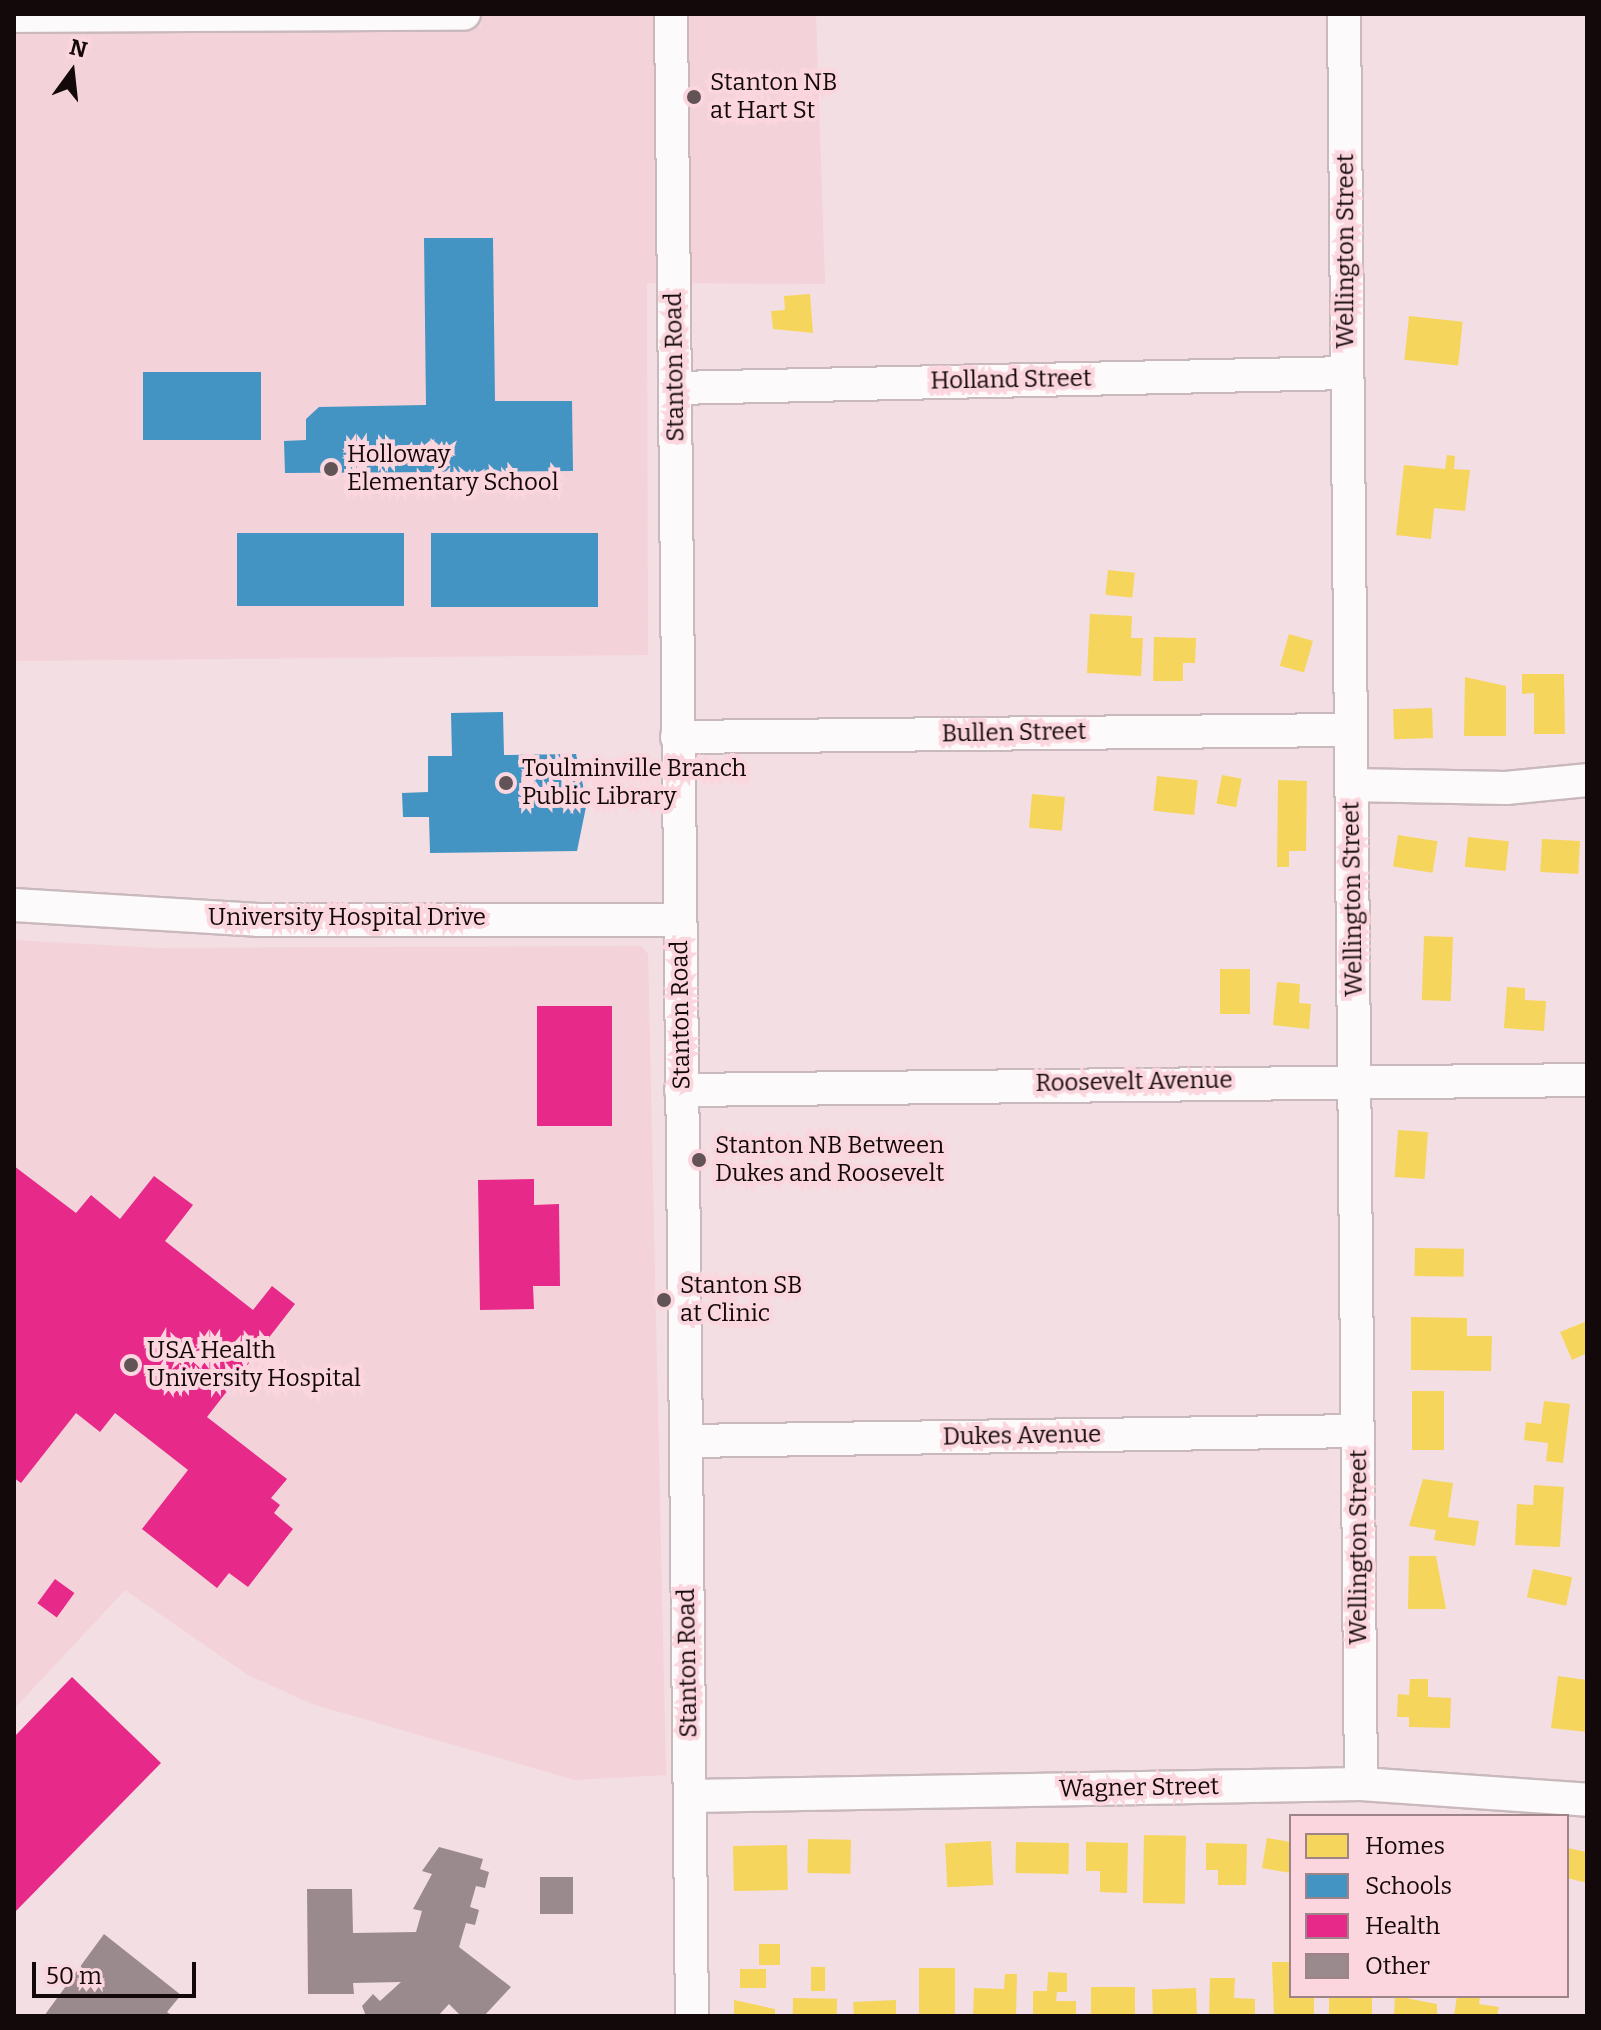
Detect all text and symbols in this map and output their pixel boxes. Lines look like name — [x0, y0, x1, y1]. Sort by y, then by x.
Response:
north arrow — [32, 32, 112, 112]
text: N — [67, 33, 90, 64]
place label: Stanton NB at Hart St — [710, 69, 837, 125]
marker: Stanton NB at Hart St — [685, 88, 703, 106]
street label: Wellington Street — [1332, 153, 1360, 349]
street label: Stanton Road — [659, 292, 691, 442]
street label: Holland Street — [930, 364, 1092, 396]
place label: Holloway Elementary School — [347, 441, 559, 497]
marker: Holloway Elementary School — [322, 460, 340, 478]
street label: Bullen Street — [941, 717, 1087, 749]
place label: Toulminville Branch Public Library — [522, 755, 746, 811]
marker: Toulminville Branch Public Library — [497, 774, 515, 792]
street label: Wellington Street — [1337, 801, 1369, 997]
street label: University Hospital Drive — [208, 904, 486, 932]
street label: Stanton Road — [665, 940, 697, 1090]
street label: Roosevelt Avenue — [1035, 1066, 1233, 1098]
place label: Stanton NB Between Dukes and Roosevelt — [715, 1132, 944, 1188]
marker: Stanton NB Between Dukes and Roosevelt — [690, 1151, 708, 1169]
place label: Stanton SB at Clinic — [680, 1272, 803, 1328]
marker: Stanton SB at Clinic — [655, 1291, 673, 1309]
place label: USA Health University Hospital — [147, 1337, 361, 1393]
marker: USA Health University Hospital — [122, 1356, 140, 1374]
street label: Dukes Avenue — [943, 1420, 1101, 1452]
street label: Wellington Street — [1345, 1449, 1373, 1645]
street label: Stanton Road — [672, 1588, 704, 1738]
street label: Wagner Street — [1059, 1772, 1219, 1804]
legend — [1289, 1814, 1569, 1998]
text: Homes — [1365, 1832, 1445, 1860]
text: Schools — [1365, 1872, 1452, 1900]
text: Health — [1365, 1912, 1440, 1940]
scale bar — [36, 1946, 200, 1996]
text: Other — [1365, 1952, 1430, 1980]
text: 50 m — [46, 1962, 102, 1990]

